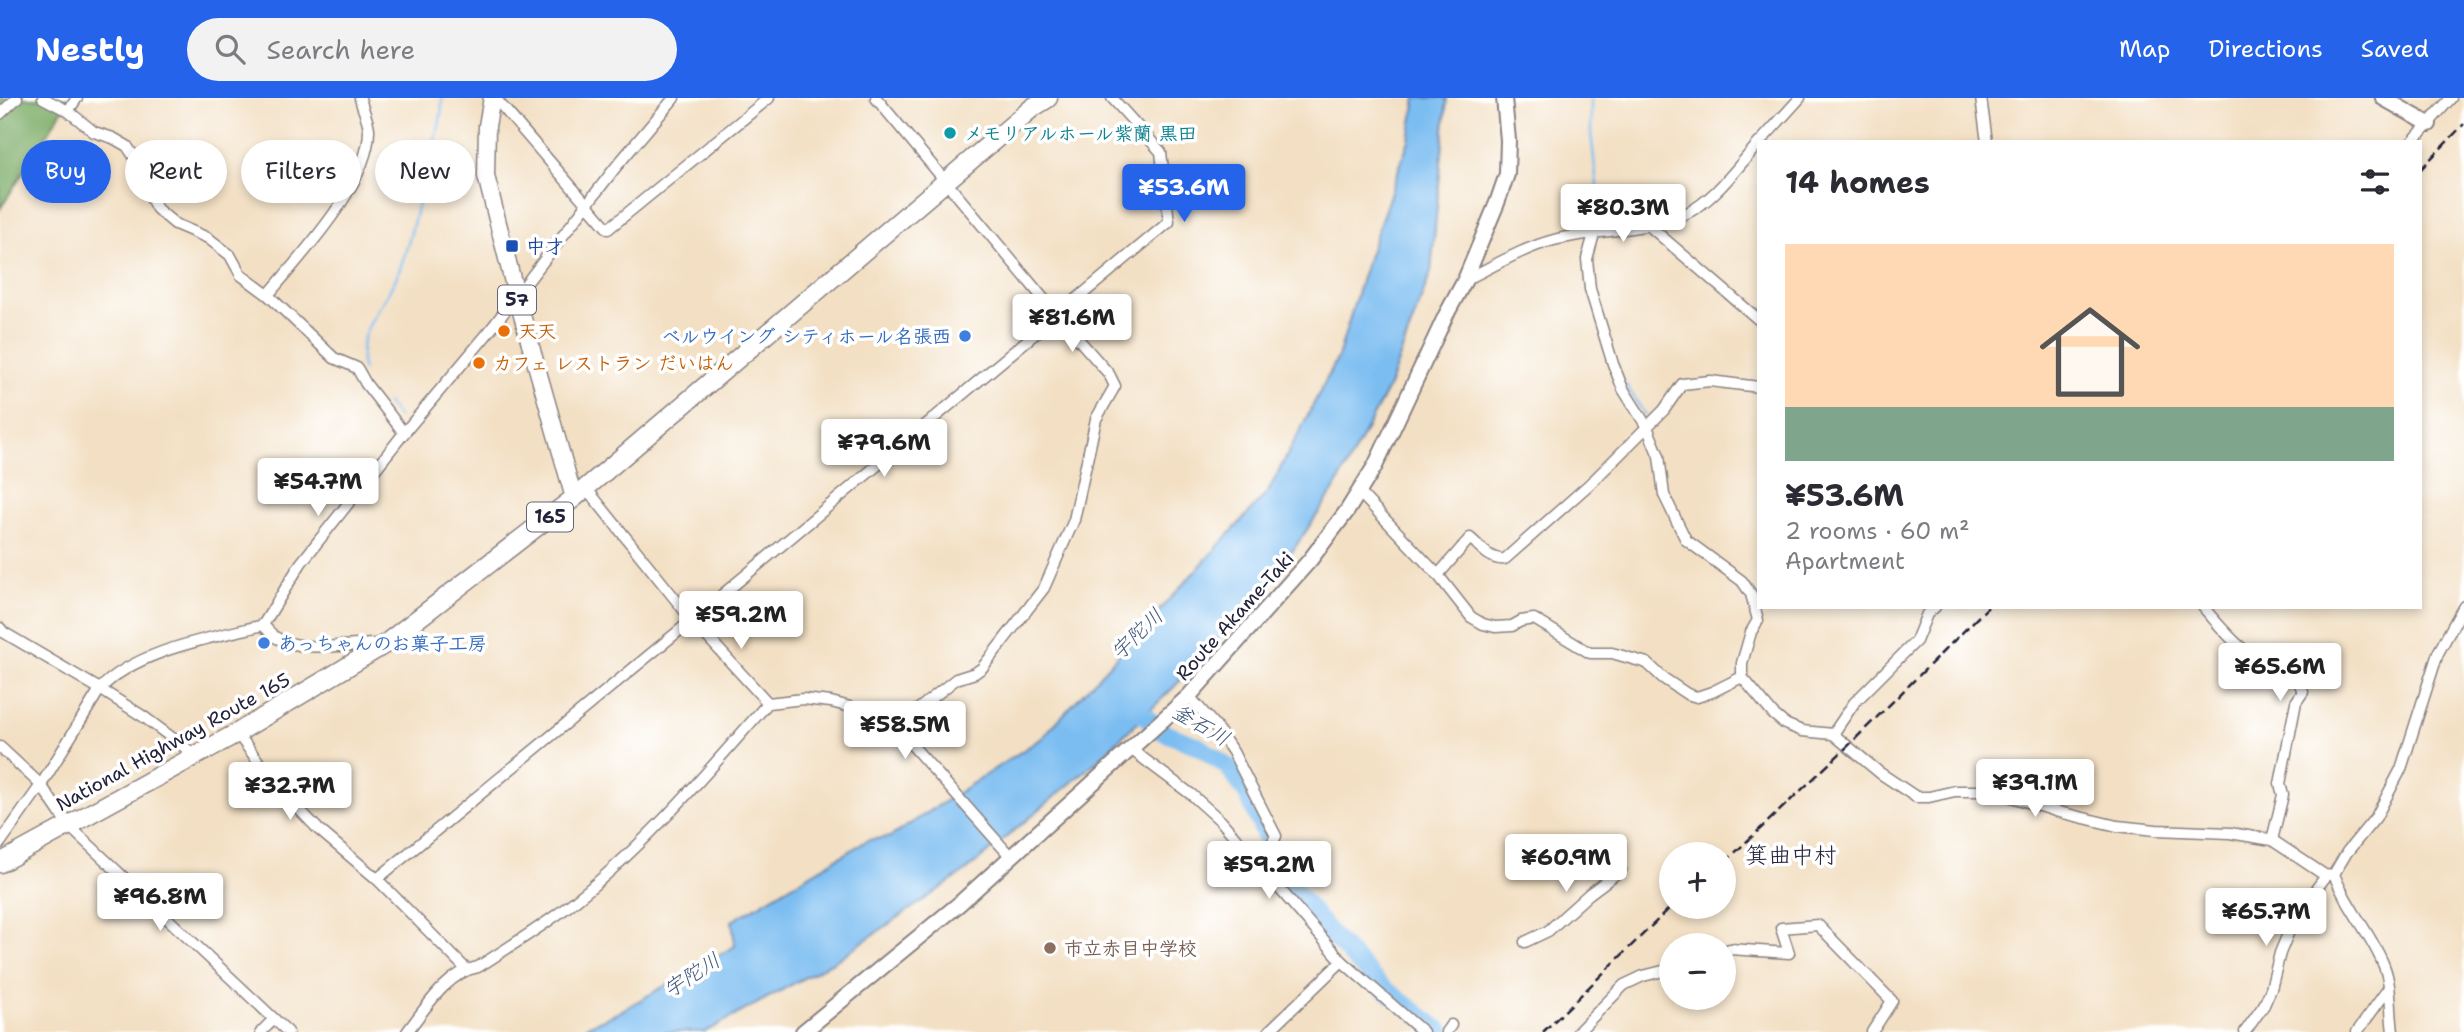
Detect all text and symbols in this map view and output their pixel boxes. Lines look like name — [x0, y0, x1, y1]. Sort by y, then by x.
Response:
search box — [187, 18, 677, 81]
text: Nestly — [35, 27, 145, 72]
icon: search — [211, 30, 249, 68]
text: Search here — [267, 32, 415, 67]
text: Map — [2119, 33, 2170, 65]
text: Directions — [2208, 33, 2323, 65]
text: Saved — [2361, 33, 2429, 65]
place label: メモリアルホール紫蘭 黒田 — [964, 121, 1197, 146]
marker: メモリアルホール紫蘭 黒田 — [942, 125, 958, 141]
chip: Buy — [21, 140, 111, 203]
chip: Rent — [125, 140, 227, 203]
chip: Filters — [241, 140, 361, 203]
chip: New — [375, 140, 475, 203]
text: 14 homes — [1785, 162, 1930, 203]
icon: filters — [2356, 163, 2394, 201]
pin: ¥53.6M — [1127, 164, 1241, 224]
text: ¥53.6M — [1138, 172, 1230, 202]
pin: ¥80.3M — [1566, 184, 1680, 244]
text: ¥80.3M — [1577, 192, 1669, 222]
place label: 中才 — [526, 234, 564, 259]
marker: 中才 — [504, 238, 520, 254]
road number: 57 — [498, 286, 536, 314]
icon: home — [2027, 289, 2153, 415]
pin: ¥81.6M — [1015, 294, 1129, 354]
text: ¥81.6M — [1029, 302, 1115, 332]
place label: 天天 — [518, 319, 556, 344]
marker: 天天 — [496, 323, 512, 339]
place label: ベルウイング シティホール名張西 — [662, 324, 951, 349]
marker: ベルウイング シティホール名張西 — [957, 328, 973, 344]
place label: カフェ レストラン だいはん — [493, 351, 734, 376]
marker: カフェ レストラン だいはん — [471, 355, 487, 371]
pin: ¥79.6M — [827, 420, 941, 479]
text: ¥79.6M — [837, 427, 931, 457]
pin: ¥54.7M — [261, 458, 375, 518]
text: ¥54.7M — [274, 466, 362, 496]
text: ¥53.6M — [1785, 475, 1904, 516]
road number: 165 — [527, 502, 573, 531]
text: 2 rooms · 60 m² — [1785, 516, 1970, 546]
street label: Route Akame-Taki — [1170, 546, 1300, 686]
text: Apartment — [1785, 546, 1905, 576]
pin: ¥59.2M — [684, 592, 798, 651]
text: ¥59.2M — [695, 599, 787, 629]
water label: 宇陀川 — [1105, 602, 1169, 666]
place label: あっちゃんのお菓子工房 — [278, 631, 487, 656]
marker: あっちゃんのお菓子工房 — [256, 635, 272, 651]
pin: ¥65.6M — [2223, 644, 2337, 703]
text: ¥65.6M — [2234, 651, 2326, 681]
street label: National Highway Route 165 — [51, 667, 295, 817]
water label: 釜石川 — [1167, 697, 1235, 753]
pin: ¥58.5M — [848, 702, 962, 761]
text: ¥58.5M — [860, 709, 950, 739]
pin: ¥39.1M — [1978, 760, 2092, 819]
pin: ¥32.7M — [233, 762, 347, 822]
text: ¥39.1M — [1992, 767, 2078, 797]
text: ¥32.7M — [245, 770, 335, 800]
pin: ¥60.9M — [1509, 834, 1623, 894]
district label: 箕曲中村 — [1745, 840, 1837, 870]
pin: ¥59.2M — [1212, 842, 1326, 901]
text: ¥60.9M — [1521, 842, 1611, 872]
map controls — [1659, 842, 1736, 1010]
button: + — [1659, 842, 1736, 919]
text: ¥59.2M — [1223, 849, 1315, 879]
pin: ¥96.8M — [103, 874, 217, 933]
text: ¥96.8M — [113, 881, 207, 911]
pin: ¥65.7M — [2209, 888, 2323, 948]
text: ¥65.7M — [2221, 896, 2311, 926]
button: − — [1659, 933, 1736, 1010]
place label: 市立赤目中学校 — [1064, 936, 1197, 961]
marker: 市立赤目中学校 — [1042, 940, 1058, 956]
water label: 宇陀川 — [658, 946, 726, 1004]

